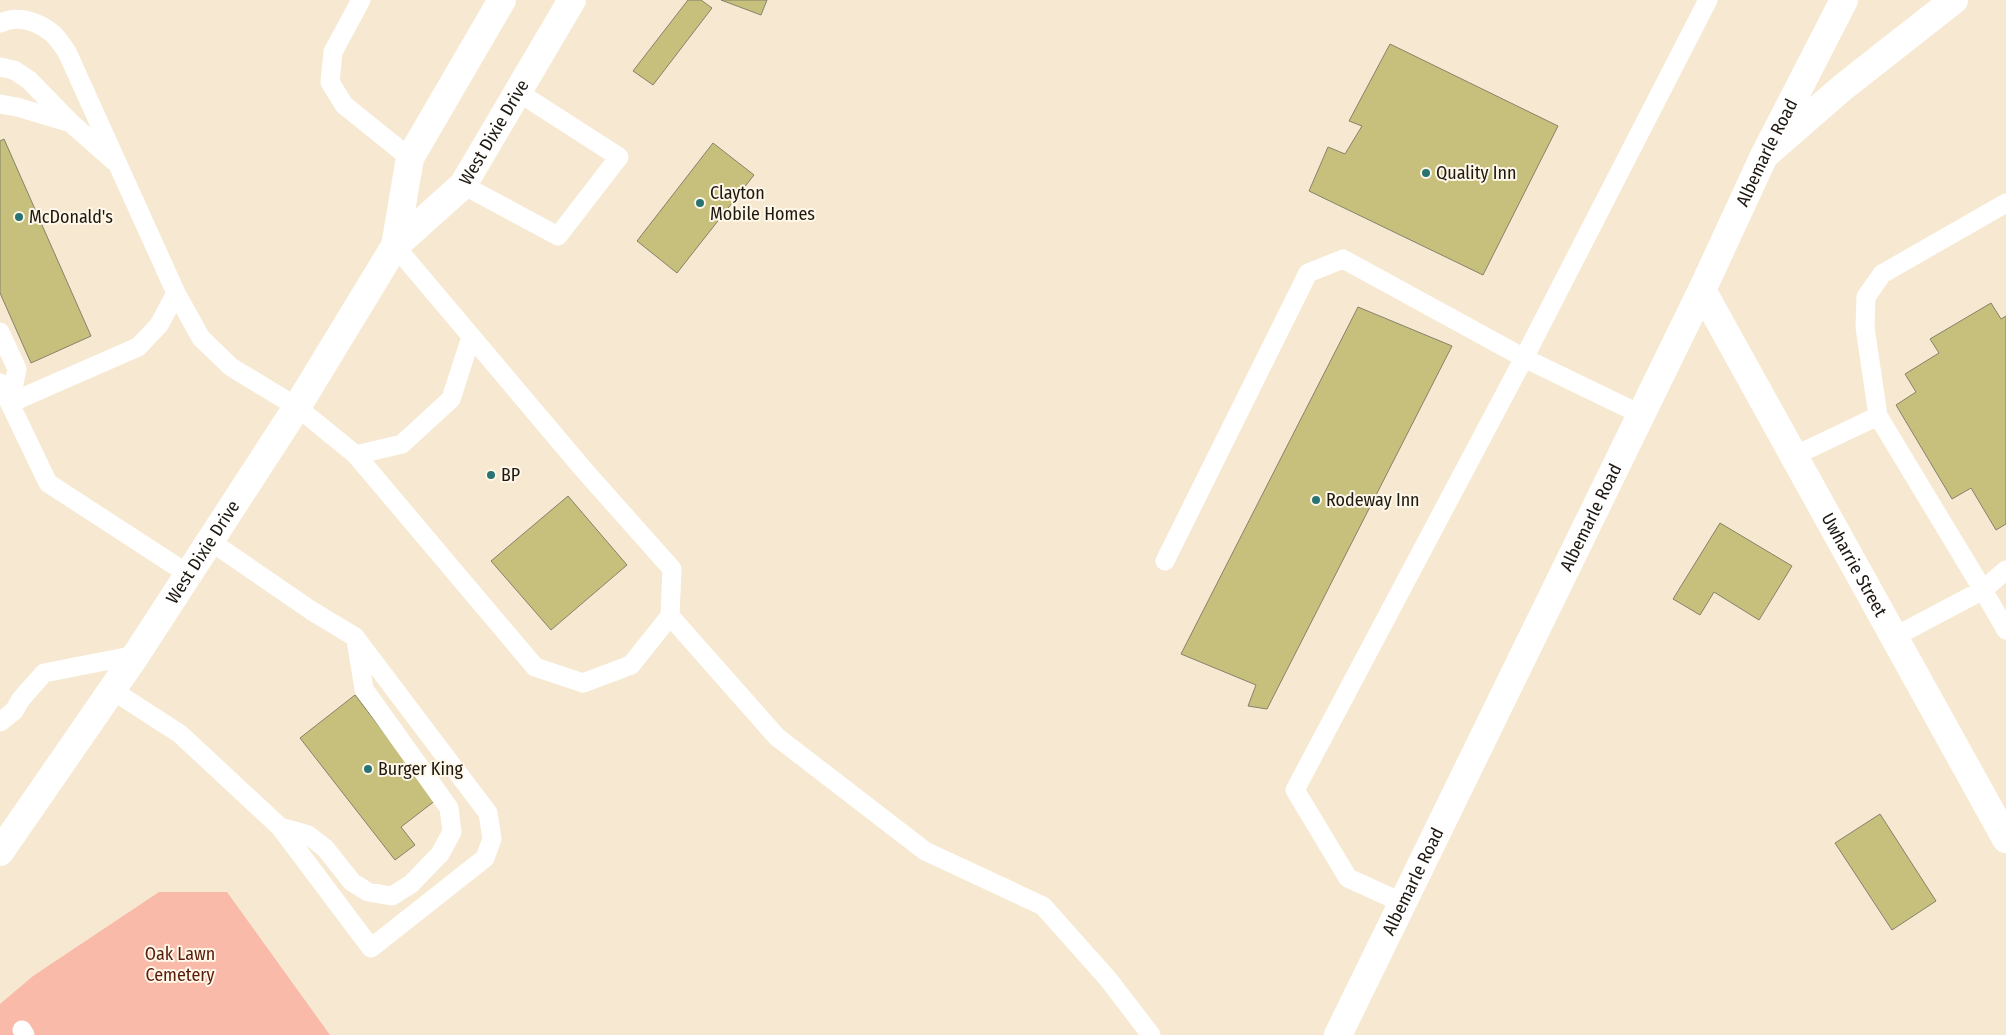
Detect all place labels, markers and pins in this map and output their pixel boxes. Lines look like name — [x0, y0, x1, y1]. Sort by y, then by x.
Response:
place label: Quality Inn — [1436, 162, 1516, 184]
marker: Quality Inn — [1420, 167, 1432, 179]
place label: Clayton Mobile Homes — [710, 182, 815, 225]
marker: Clayton Mobile Homes — [694, 197, 706, 209]
place label: McDonald's — [29, 206, 113, 228]
marker: McDonald's — [13, 211, 25, 223]
place label: BP — [501, 464, 520, 486]
marker: BP — [485, 469, 497, 481]
place label: Rodeway Inn — [1326, 489, 1420, 511]
marker: Rodeway Inn — [1310, 494, 1322, 506]
place label: Burger King — [378, 758, 463, 780]
marker: Burger King — [362, 763, 374, 775]

